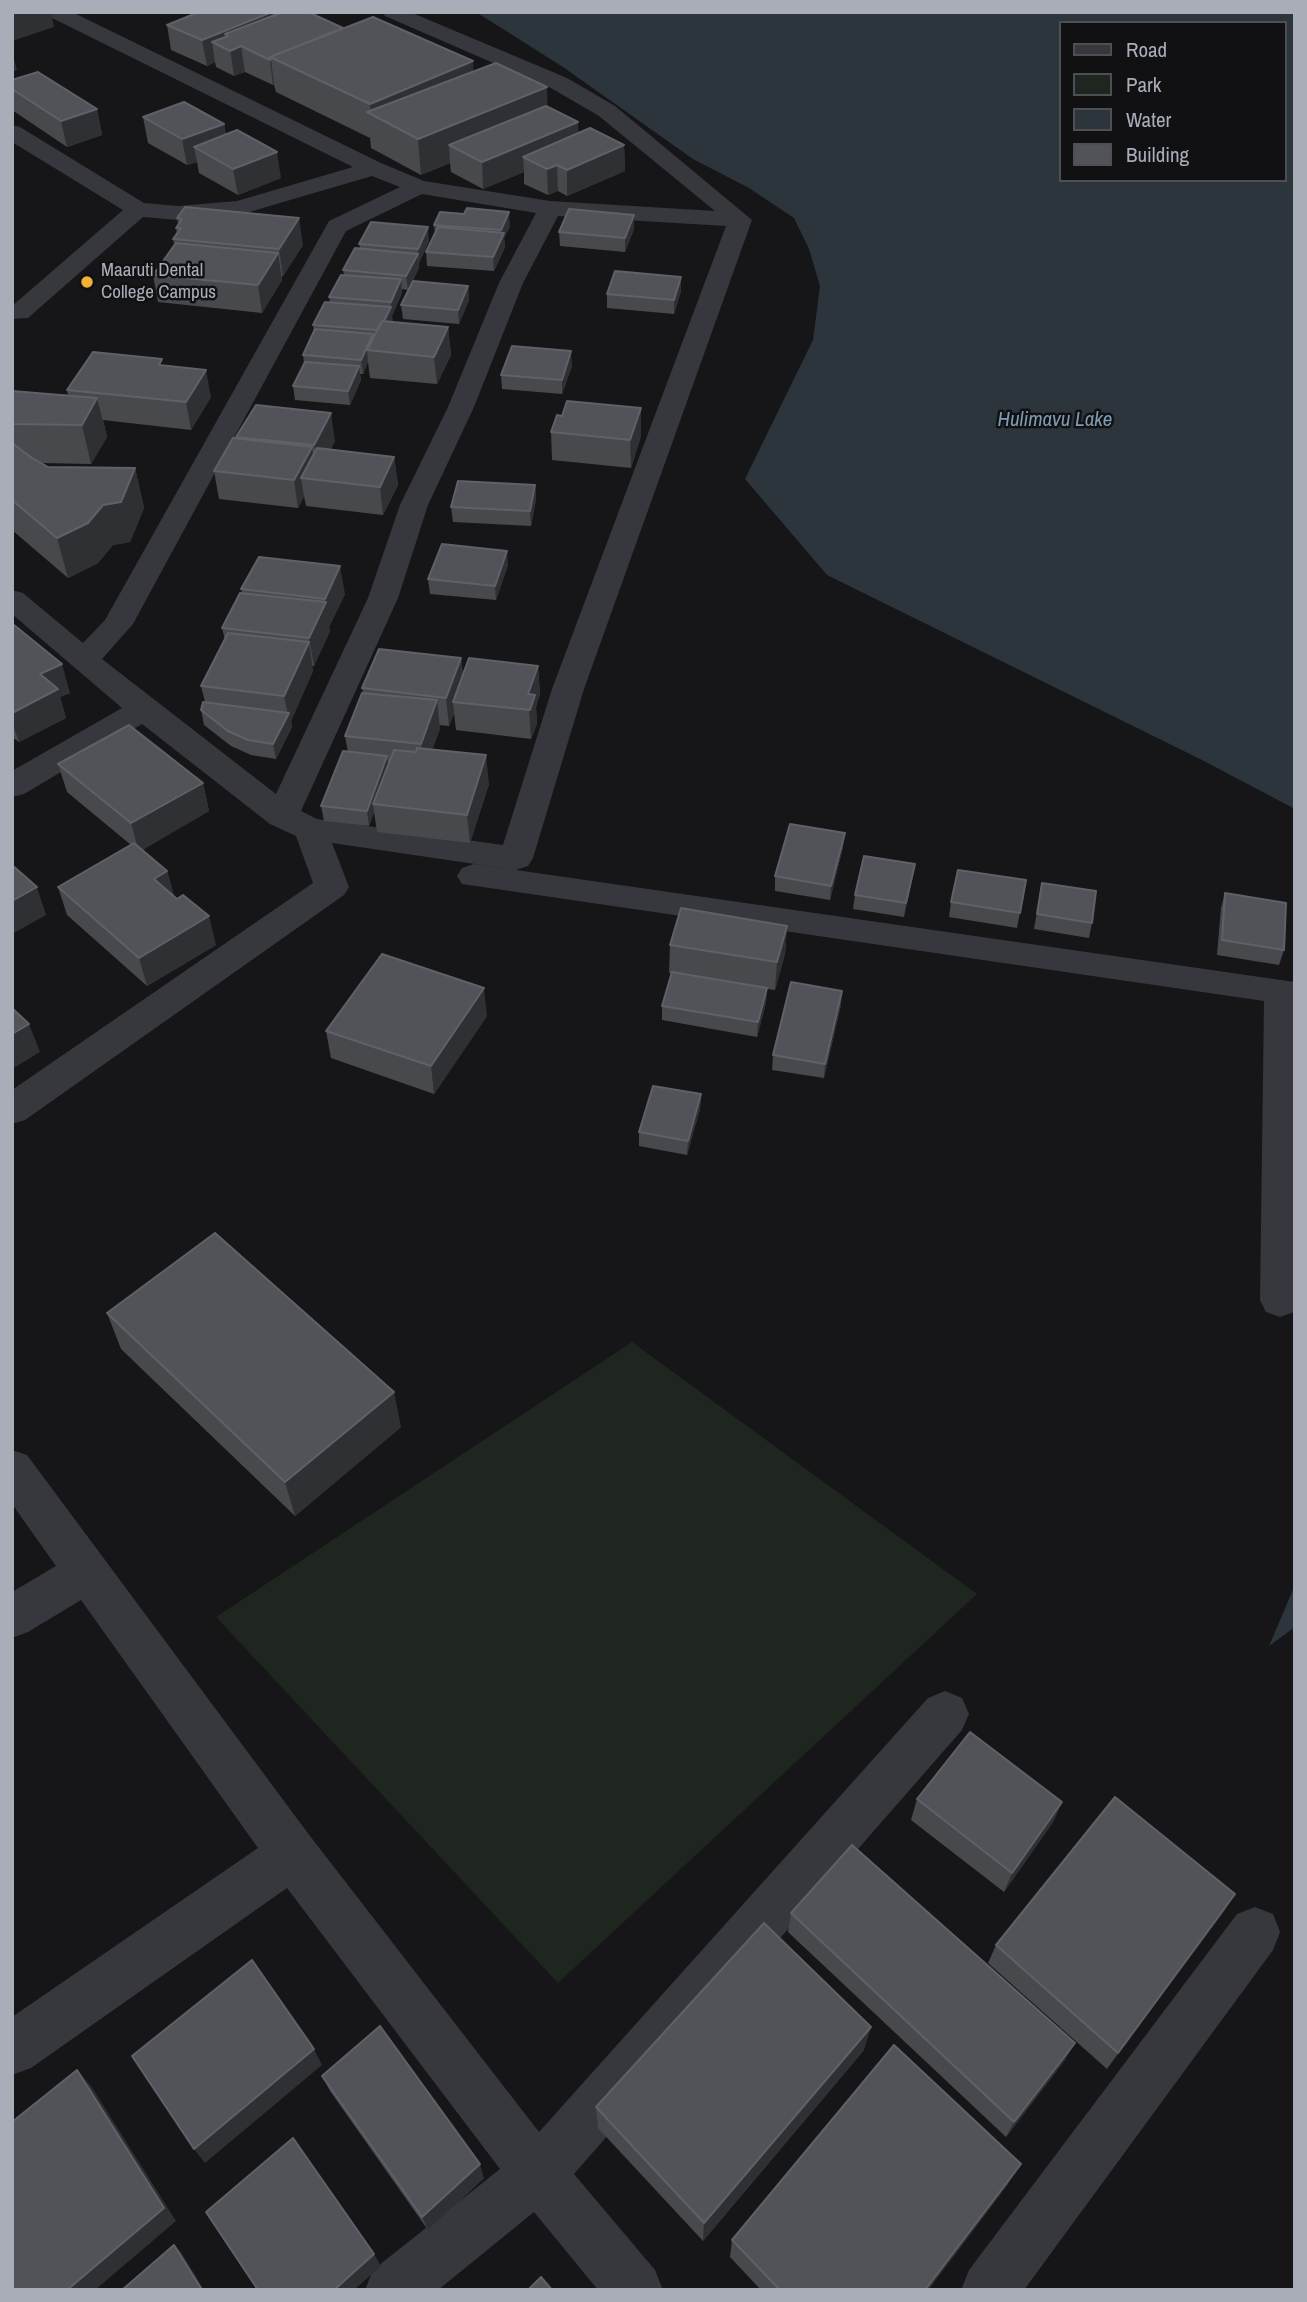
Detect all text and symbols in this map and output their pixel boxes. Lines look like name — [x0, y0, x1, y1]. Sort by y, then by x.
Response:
legend — [1058, 21, 1286, 182]
text: Road — [1126, 35, 1167, 64]
text: Park — [1126, 70, 1161, 99]
text: Water — [1126, 105, 1171, 134]
text: Building — [1126, 140, 1189, 169]
place label: Maaruti Dental College Campus — [101, 260, 216, 304]
marker: Maaruti Dental College Campus — [79, 274, 95, 290]
water label: Hulimavu Lake — [998, 407, 1112, 433]

